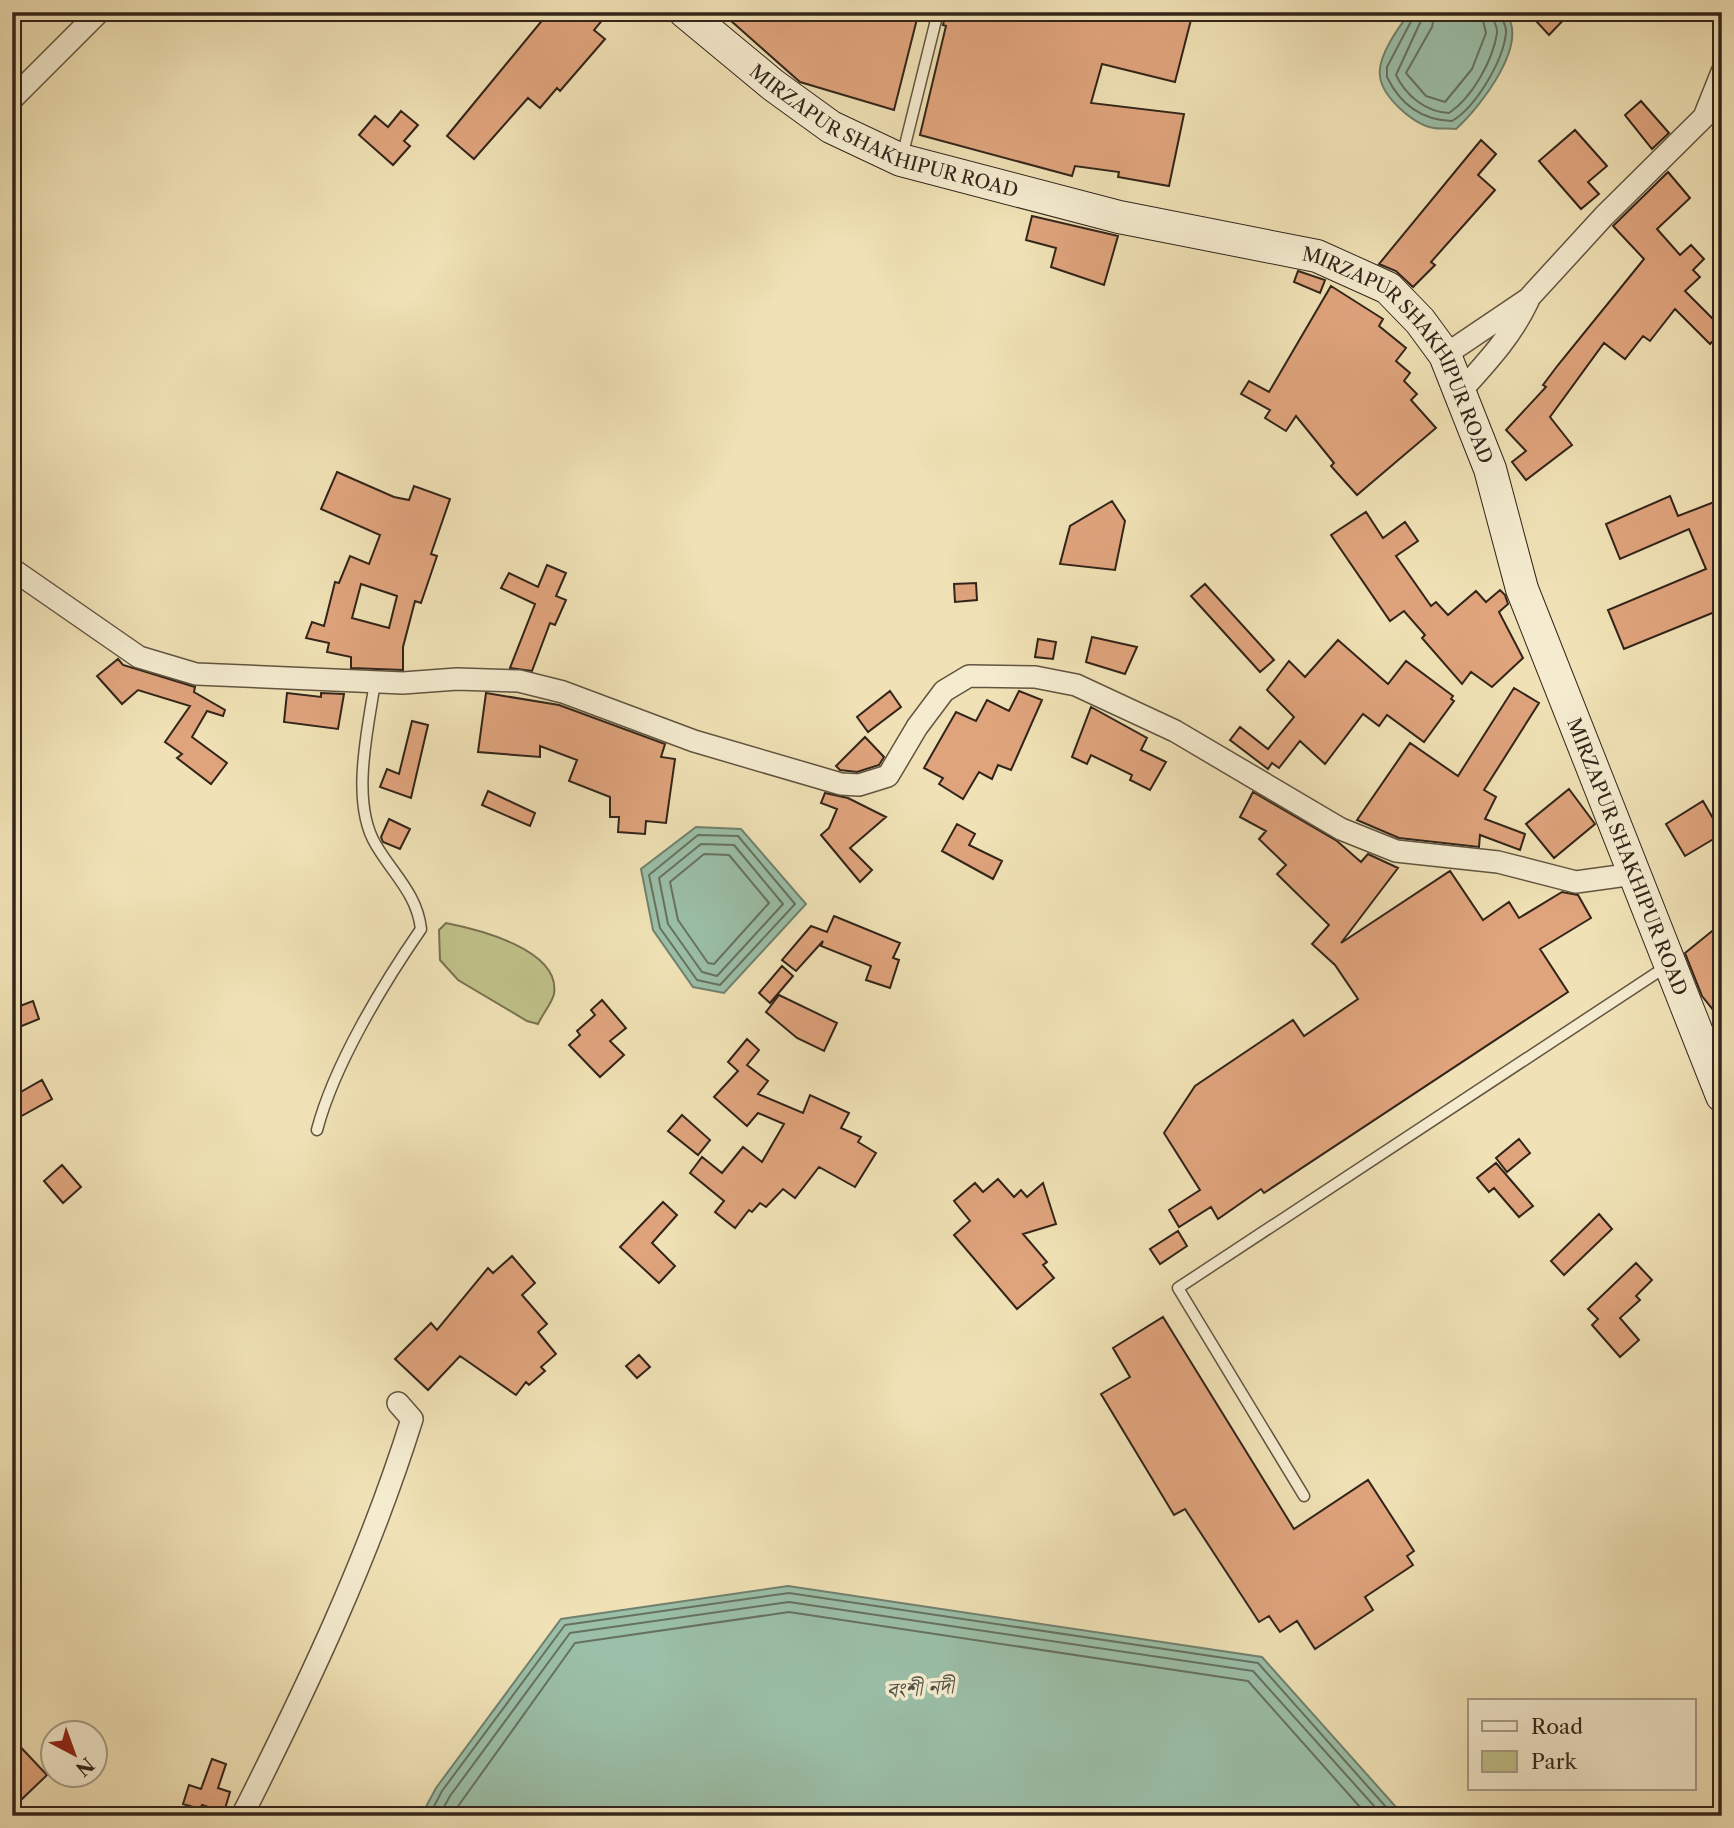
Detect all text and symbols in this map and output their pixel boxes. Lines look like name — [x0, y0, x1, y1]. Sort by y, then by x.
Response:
street label: MIRZAPUR SHAKHIPUR ROAD — [745, 59, 1021, 202]
street label: MIRZAPUR SHAKHIPUR ROAD — [1300, 242, 1498, 467]
street label: MIRZAPUR SHAKHIPUR ROAD — [1563, 715, 1693, 999]
water label: বংশী নদী — [885, 1673, 957, 1703]
legend — [1468, 1699, 1696, 1790]
text: Road — [1531, 1714, 1583, 1739]
north arrow — [38, 1720, 108, 1790]
text: Park — [1531, 1749, 1577, 1774]
text: N — [71, 1752, 99, 1781]

